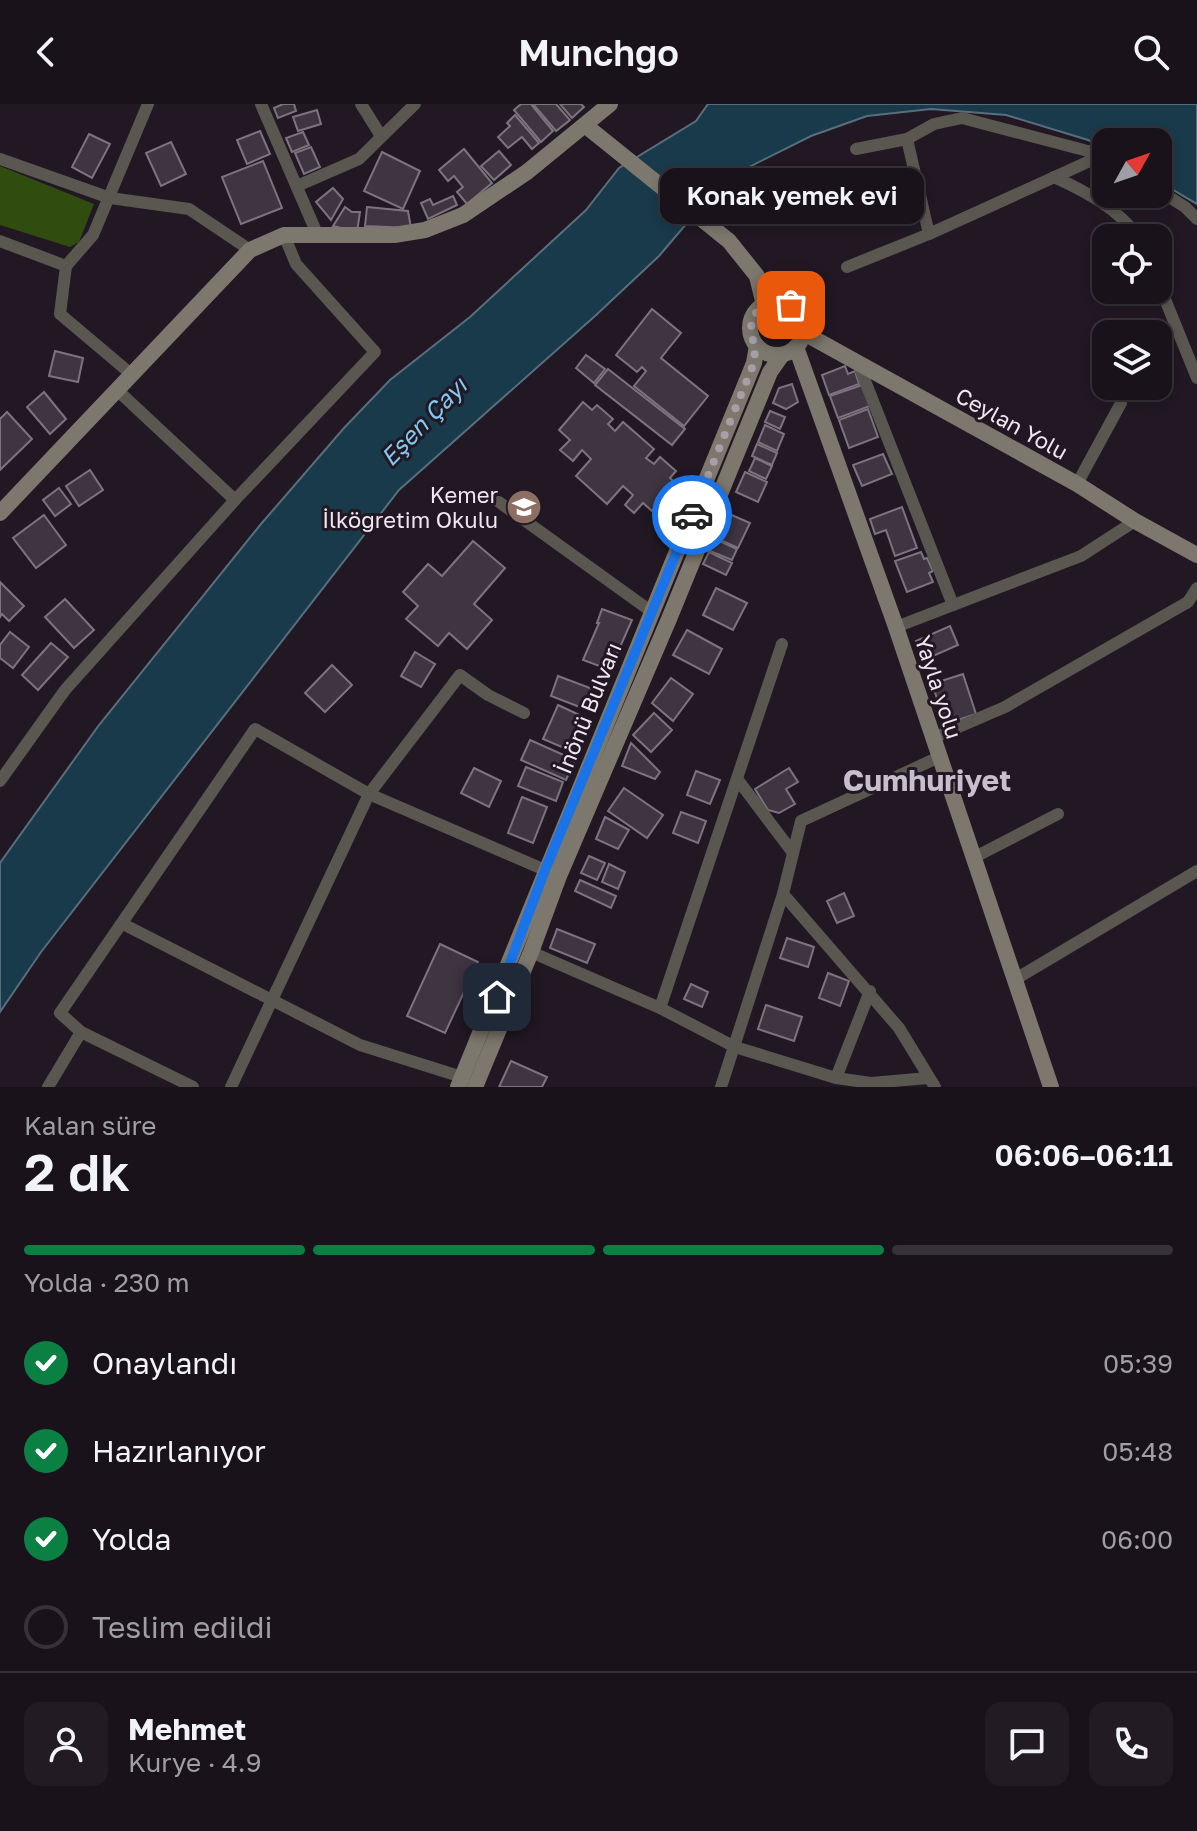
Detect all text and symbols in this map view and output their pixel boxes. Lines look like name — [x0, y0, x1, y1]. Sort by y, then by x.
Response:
icon: back — [24, 30, 68, 74]
icon: search — [1129, 30, 1173, 74]
text: Munchgo — [518, 31, 679, 74]
north arrow — [1092, 128, 1172, 208]
map controls — [1092, 128, 1172, 400]
callout: Konak yemek evi — [659, 169, 923, 225]
text: Konak yemek evi — [686, 180, 898, 211]
button: locate — [1092, 224, 1172, 304]
pin — [757, 271, 825, 339]
icon: bag — [769, 283, 813, 327]
button: layers — [1092, 320, 1172, 400]
water label: Eşen Çayı — [374, 370, 474, 472]
street label: Ceylan Yolu — [951, 381, 1073, 465]
courier — [652, 475, 732, 555]
place label: Kemer İlköğretim Okulu — [322, 481, 498, 533]
school or university icon: Kemer İlköğretim Okulu — [505, 488, 543, 526]
icon: car — [670, 493, 714, 537]
street label: Yayla yolu — [910, 632, 968, 742]
street label: İnönü Bulvarı — [549, 638, 627, 778]
district label: Cumhuriyet — [843, 762, 1011, 798]
pin — [463, 963, 531, 1031]
icon: home — [475, 975, 519, 1019]
text: Kalan süre — [24, 1110, 156, 1141]
text: 06:06–06:11 — [995, 1137, 1173, 1173]
text: 2 dk — [24, 1140, 130, 1202]
text: Yolda · 230 m — [24, 1267, 190, 1298]
icon: check — [24, 1341, 68, 1385]
text: Onaylandı — [92, 1345, 237, 1381]
text: 05:39 — [1103, 1348, 1173, 1379]
icon: check — [24, 1429, 68, 1473]
text: Hazırlanıyor — [92, 1433, 266, 1469]
text: 05:48 — [1102, 1436, 1173, 1467]
icon: check — [24, 1517, 68, 1561]
text: Yolda — [92, 1521, 172, 1557]
text: 06:00 — [1101, 1524, 1173, 1555]
text: Teslim edildi — [92, 1609, 273, 1645]
button: person — [24, 1702, 108, 1786]
button: chat — [985, 1702, 1069, 1786]
button: phone — [1089, 1702, 1173, 1786]
text: Mehmet — [128, 1711, 246, 1747]
text: Kurye · 4.9 — [128, 1747, 261, 1778]

